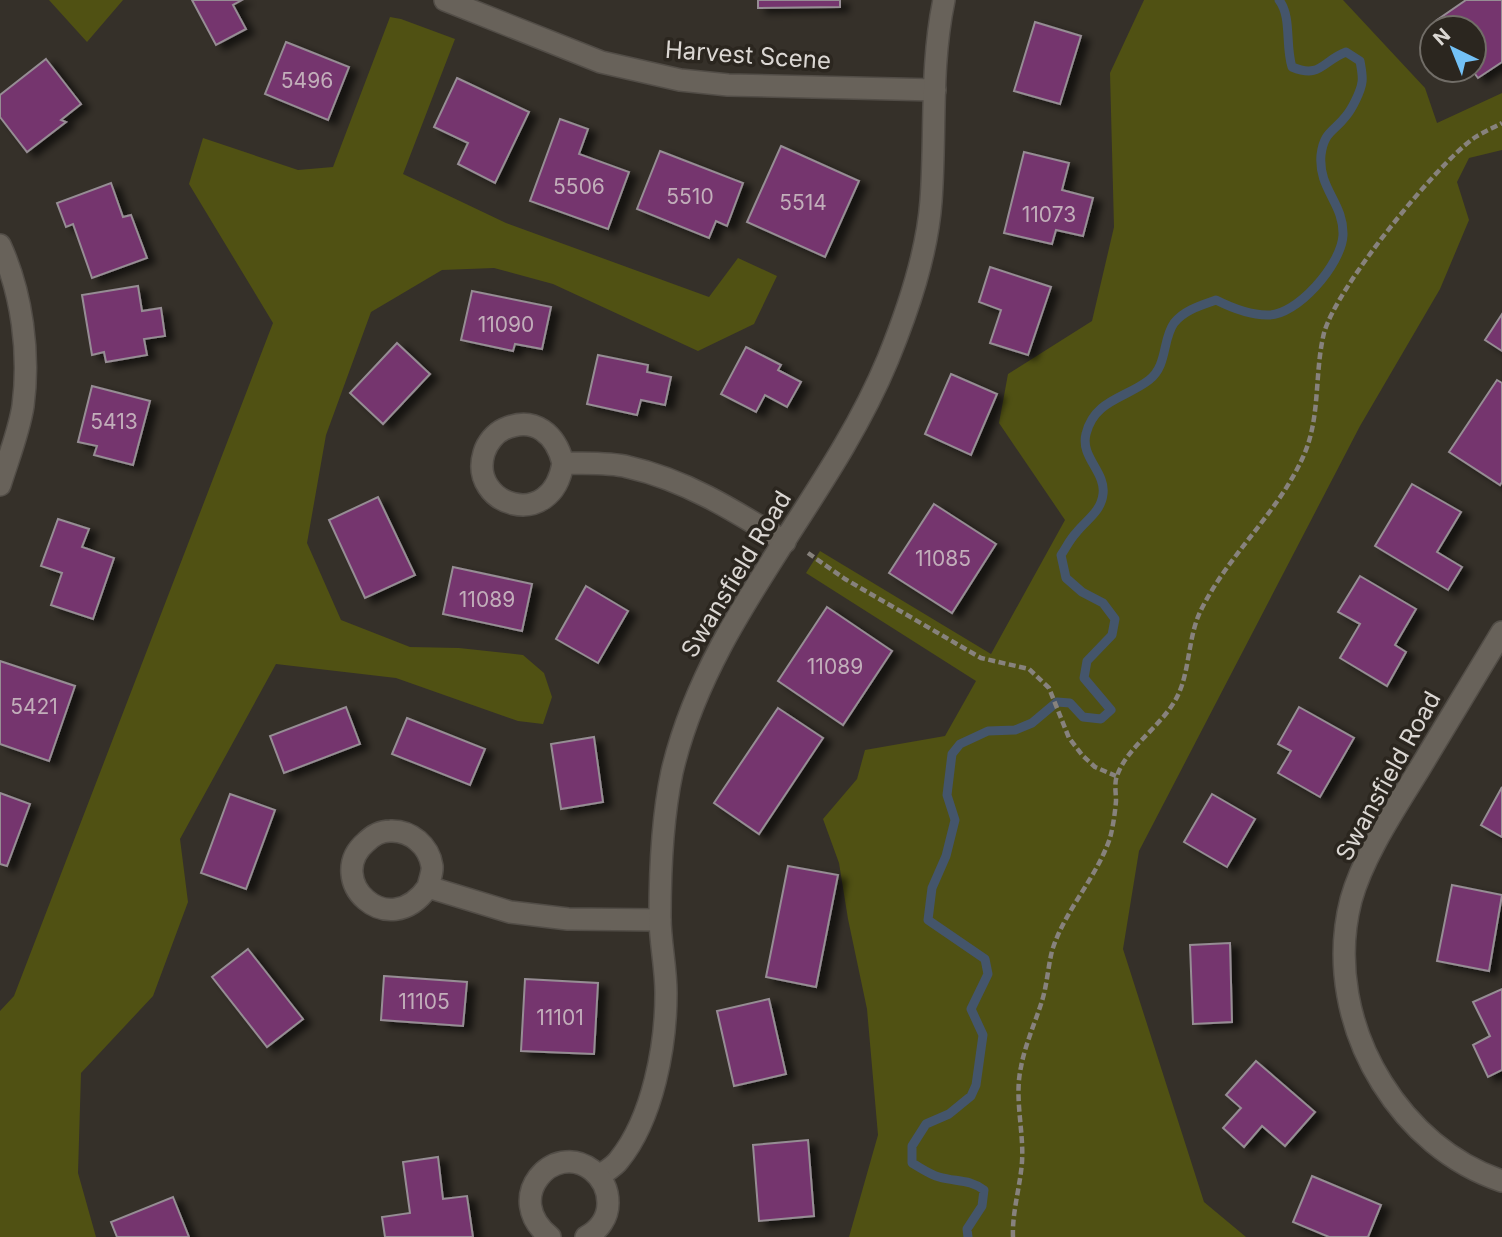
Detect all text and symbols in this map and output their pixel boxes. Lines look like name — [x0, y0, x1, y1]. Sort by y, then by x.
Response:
north arrow — [1418, 14, 1488, 84]
text: N — [1429, 24, 1455, 50]
street label: Harvest Scene — [664, 35, 832, 75]
house number: 5496 — [281, 68, 333, 93]
house number: 5506 — [553, 174, 605, 199]
house number: 5510 — [666, 184, 714, 209]
house number: 5514 — [779, 190, 827, 215]
house number: 11073 — [1022, 202, 1076, 227]
house number: 11090 — [478, 312, 534, 337]
house number: 5413 — [90, 409, 138, 434]
street label: Swansfield Road — [675, 485, 797, 663]
house number: 11085 — [915, 546, 971, 571]
house number: 11089 — [459, 587, 515, 612]
house number: 11089 — [807, 654, 863, 679]
street label: Swansfield Road — [1329, 686, 1447, 866]
house number: 5421 — [10, 694, 58, 719]
house number: 11105 — [398, 989, 450, 1014]
house number: 11101 — [536, 1005, 584, 1030]

